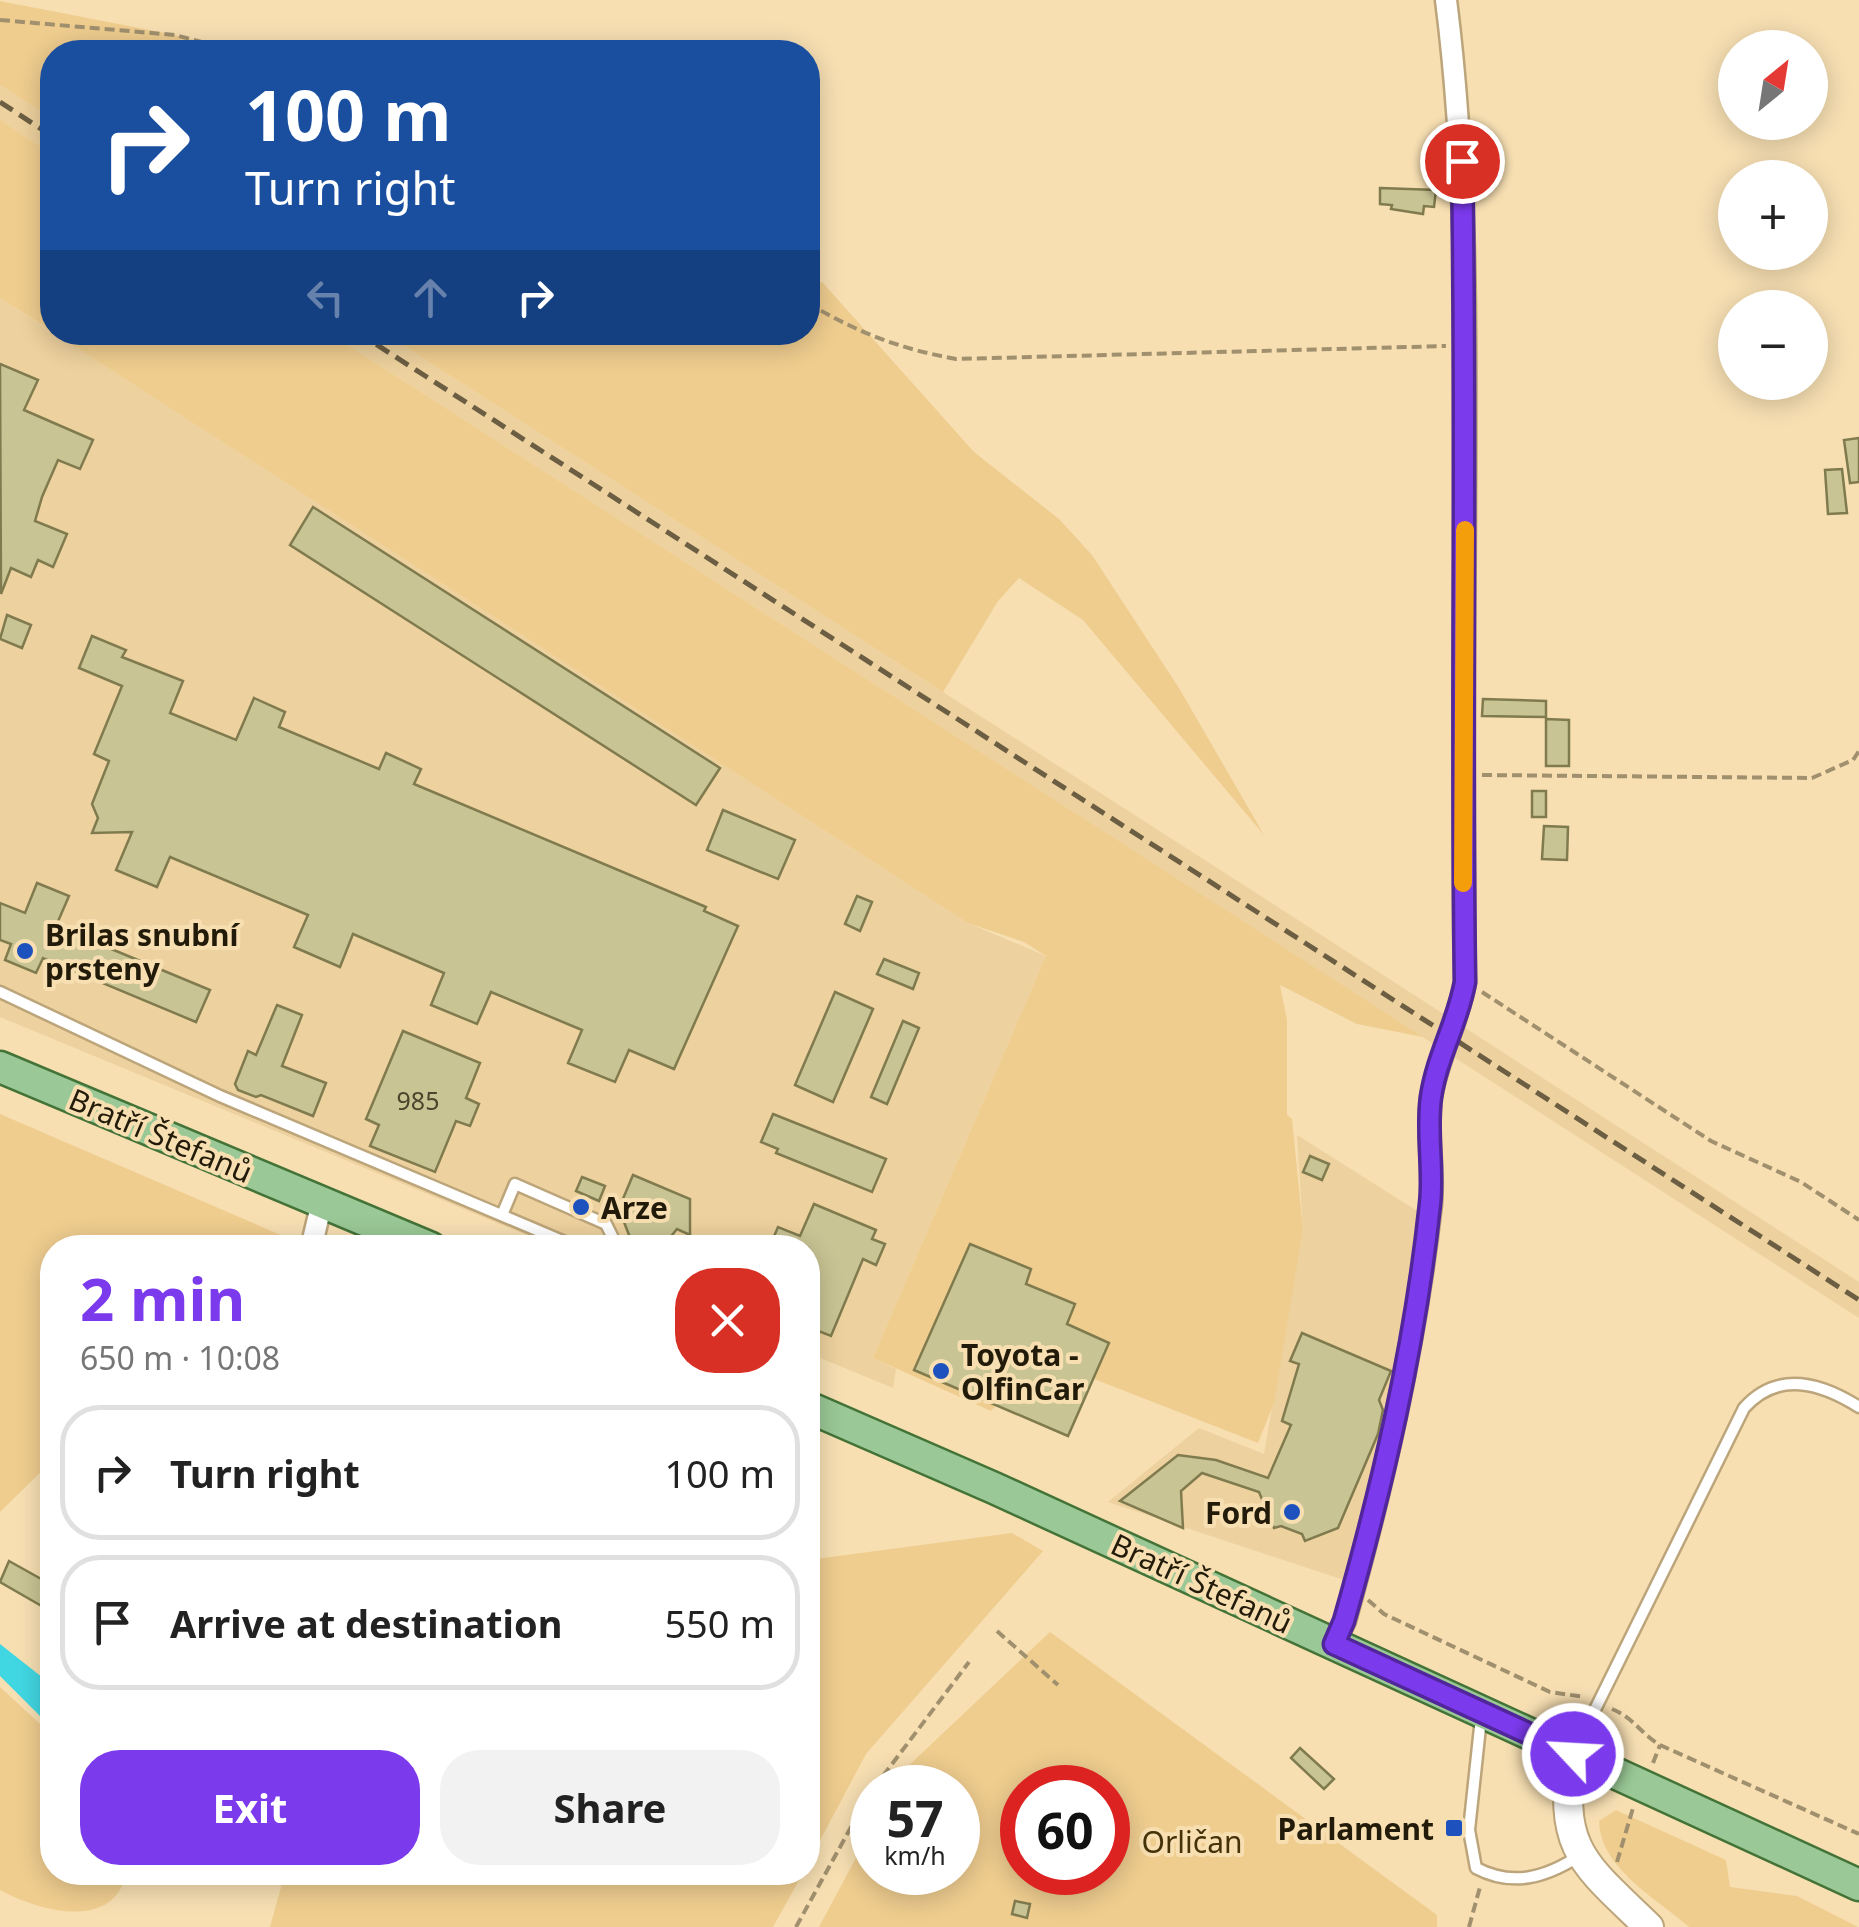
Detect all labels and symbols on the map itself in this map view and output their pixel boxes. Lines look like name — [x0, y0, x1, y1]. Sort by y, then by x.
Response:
north arrow — [1718, 30, 1828, 140]
pin — [1420, 119, 1505, 204]
place label: Brilas snubní prsteny — [45, 914, 241, 989]
marker: Brilas snubní prsteny — [14, 940, 36, 962]
street label: Bratří Štefanů — [63, 1078, 259, 1192]
house number: 985 — [397, 1083, 439, 1117]
place label: Arze — [601, 1187, 668, 1228]
marker: Arze — [570, 1196, 592, 1218]
place label: Toyota - OlfinCar — [961, 1334, 1085, 1409]
marker: Toyota - OlfinCar — [930, 1360, 952, 1382]
place label: Ford — [1205, 1492, 1272, 1533]
marker: Ford — [1281, 1501, 1303, 1523]
street label: Bratří Štefanů — [1105, 1523, 1299, 1643]
position arrow — [1521, 1702, 1625, 1806]
speed limit sign: 60 — [1000, 1765, 1130, 1895]
place label: Parlament — [1277, 1808, 1434, 1849]
marker: Parlament — [1443, 1817, 1465, 1839]
park label: Orličan — [1141, 1821, 1243, 1862]

